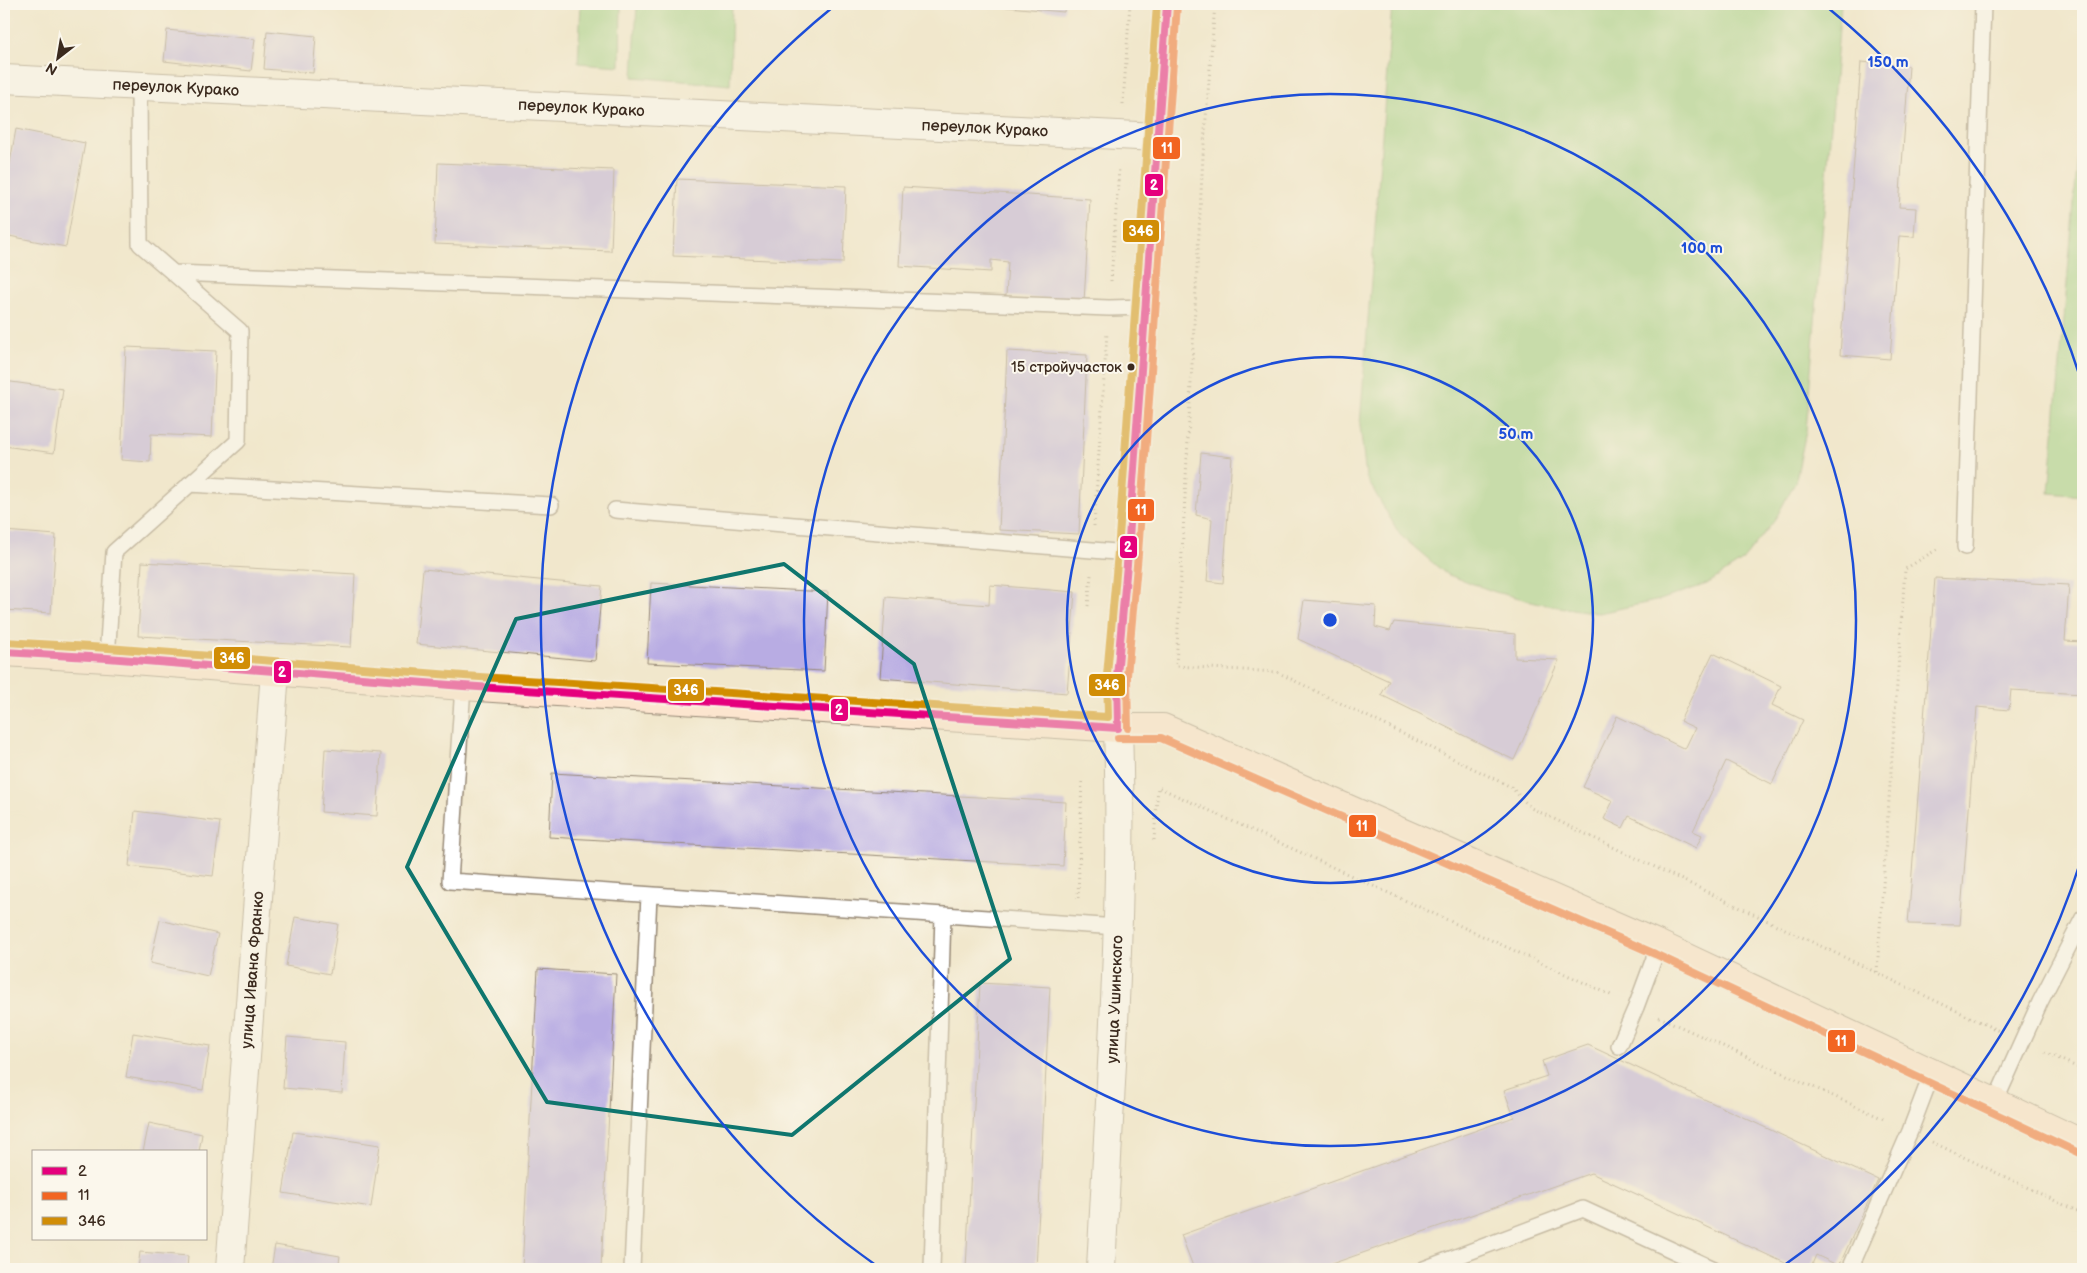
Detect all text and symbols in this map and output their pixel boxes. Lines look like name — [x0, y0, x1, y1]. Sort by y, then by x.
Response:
north arrow — [32, 32, 82, 82]
text: 150 m — [1867, 53, 1909, 72]
text: N — [43, 59, 60, 79]
street label: переулок Курако — [112, 75, 240, 100]
street label: переулок Курако — [518, 95, 645, 121]
street label: переулок Курако — [921, 116, 1048, 141]
line badge: 11 — [1152, 136, 1181, 160]
text: 11 — [1161, 140, 1173, 157]
line badge: 2 — [1144, 173, 1164, 197]
text: 2 — [1150, 177, 1159, 194]
line badge: 346 — [1122, 219, 1160, 243]
text: 346 — [1129, 223, 1153, 240]
text: 100 m — [1681, 239, 1723, 258]
place label: 15 стройучасток — [1011, 358, 1122, 377]
marker: 15 стройучасток — [1126, 362, 1136, 372]
text: 50 m — [1499, 425, 1534, 444]
line badge: 11 — [1127, 498, 1155, 522]
text: 11 — [1135, 502, 1147, 519]
line badge: 2 — [1119, 535, 1138, 559]
text: 2 — [1124, 539, 1133, 556]
centre of rings — [1321, 611, 1339, 629]
line badge: 346 — [213, 646, 251, 670]
text: 346 — [220, 650, 244, 667]
line badge: 2 — [273, 660, 292, 684]
text: 2 — [278, 664, 287, 681]
line badge: 346 — [1088, 673, 1126, 697]
text: 346 — [1095, 677, 1119, 694]
line badge: 346 — [667, 678, 705, 702]
text: 346 — [674, 682, 698, 699]
line badge: 2 — [830, 698, 849, 722]
text: 2 — [835, 702, 844, 719]
line badge: 11 — [1348, 814, 1377, 838]
text: 11 — [1356, 818, 1368, 835]
street label: улица Ивана Франко — [237, 890, 268, 1049]
street label: улица Ушинского — [1103, 935, 1127, 1064]
line badge: 11 — [1827, 1029, 1856, 1053]
text: 11 — [1835, 1033, 1847, 1050]
legend — [32, 1150, 208, 1240]
text: 2 — [78, 1162, 87, 1181]
text: 11 — [78, 1186, 90, 1205]
text: 346 — [78, 1212, 106, 1231]

